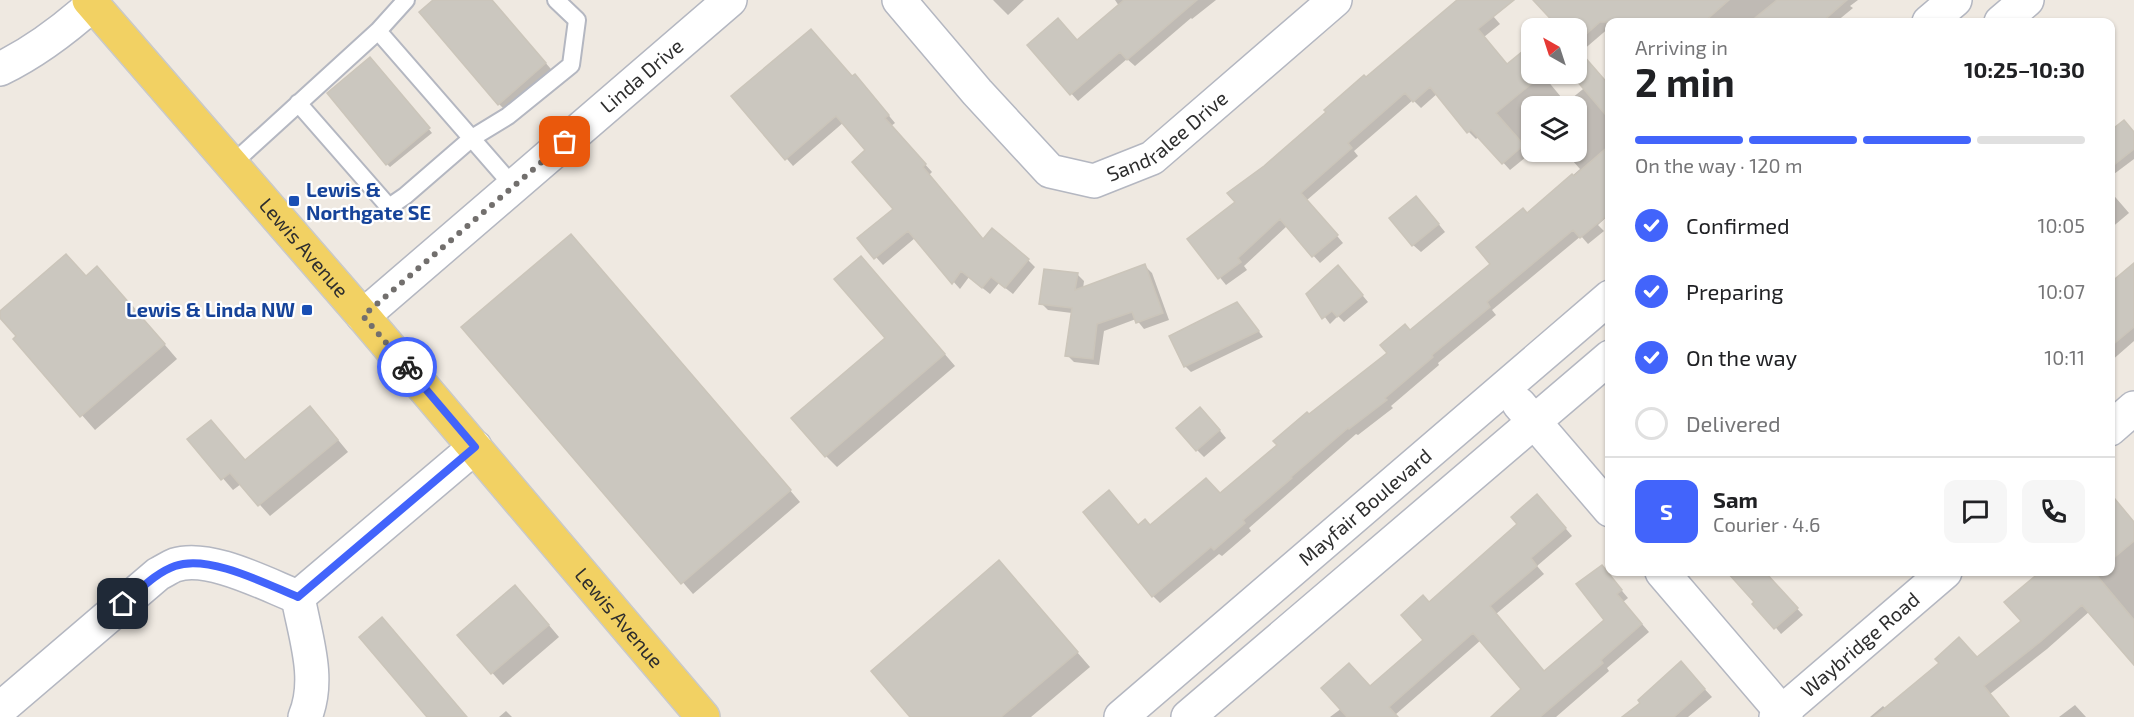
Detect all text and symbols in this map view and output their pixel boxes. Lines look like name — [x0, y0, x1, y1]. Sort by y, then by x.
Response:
north arrow — [1521, 18, 1587, 84]
map controls — [1521, 18, 1587, 162]
street label: Linda Drive — [595, 33, 687, 117]
text: Arriving in — [1635, 35, 1728, 59]
text: 10:25–10:30 — [1964, 56, 2085, 82]
text: 2 min — [1635, 58, 1735, 105]
street label: Sandralee Drive — [1103, 85, 1232, 186]
button: layers — [1521, 96, 1587, 162]
pin — [539, 116, 590, 167]
icon: bag — [548, 125, 581, 158]
text: On the way · 120 m — [1635, 153, 1803, 177]
place label: Lewis & Northgate SE — [306, 177, 431, 224]
street label: Lewis Avenue — [255, 193, 354, 302]
marker: Lewis & Northgate SE — [287, 194, 301, 208]
icon: check — [1635, 209, 1668, 242]
text: Confirmed — [1686, 212, 1790, 238]
text: 10:05 — [2037, 213, 2085, 237]
icon: check — [1635, 275, 1668, 308]
text: Preparing — [1686, 278, 1784, 304]
text: 10:07 — [2038, 279, 2085, 303]
place label: Lewis & Linda NW — [126, 297, 295, 321]
marker: Lewis & Linda NW — [300, 303, 314, 317]
courier — [377, 337, 437, 397]
icon: check — [1635, 341, 1668, 374]
text: On the way — [1686, 344, 1797, 370]
text: 10:11 — [2044, 345, 2085, 369]
icon: bike — [391, 351, 424, 384]
text: Delivered — [1686, 410, 1781, 436]
street label: Mayfair Boulevard — [1293, 443, 1436, 570]
button: chat — [1944, 480, 2007, 543]
button: phone — [2022, 480, 2085, 543]
text: Sam — [1713, 486, 1758, 512]
text: S — [1660, 498, 1673, 524]
text: Courier · 4.6 — [1713, 512, 1820, 536]
street label: Lewis Avenue — [571, 562, 669, 672]
pin — [97, 578, 148, 629]
street label: Waybridge Road — [1795, 586, 1924, 701]
icon: home — [106, 587, 139, 620]

